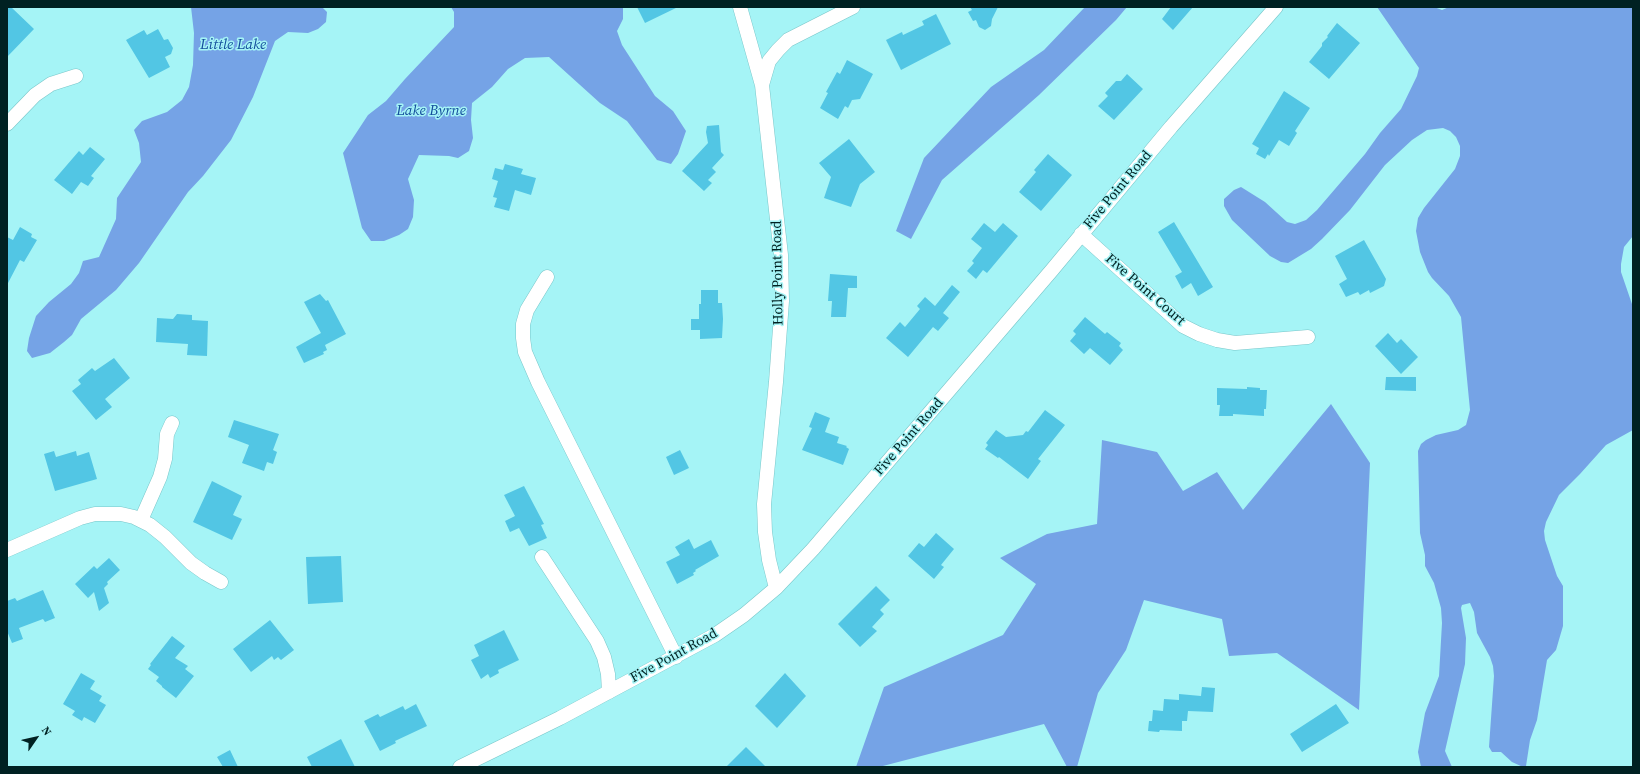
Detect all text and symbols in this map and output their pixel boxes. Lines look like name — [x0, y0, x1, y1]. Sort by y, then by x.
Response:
water label: Little Lake — [200, 36, 266, 54]
water label: Lake Byrne — [396, 102, 466, 120]
street label: Five Point Road — [1080, 147, 1156, 233]
street label: Holly Point Road — [769, 221, 787, 325]
street label: Five Point Court — [1102, 251, 1188, 329]
street label: Five Point Road — [871, 395, 947, 479]
street label: Five Point Road — [628, 625, 720, 687]
north arrow — [16, 718, 56, 758]
text: N — [38, 723, 55, 739]

